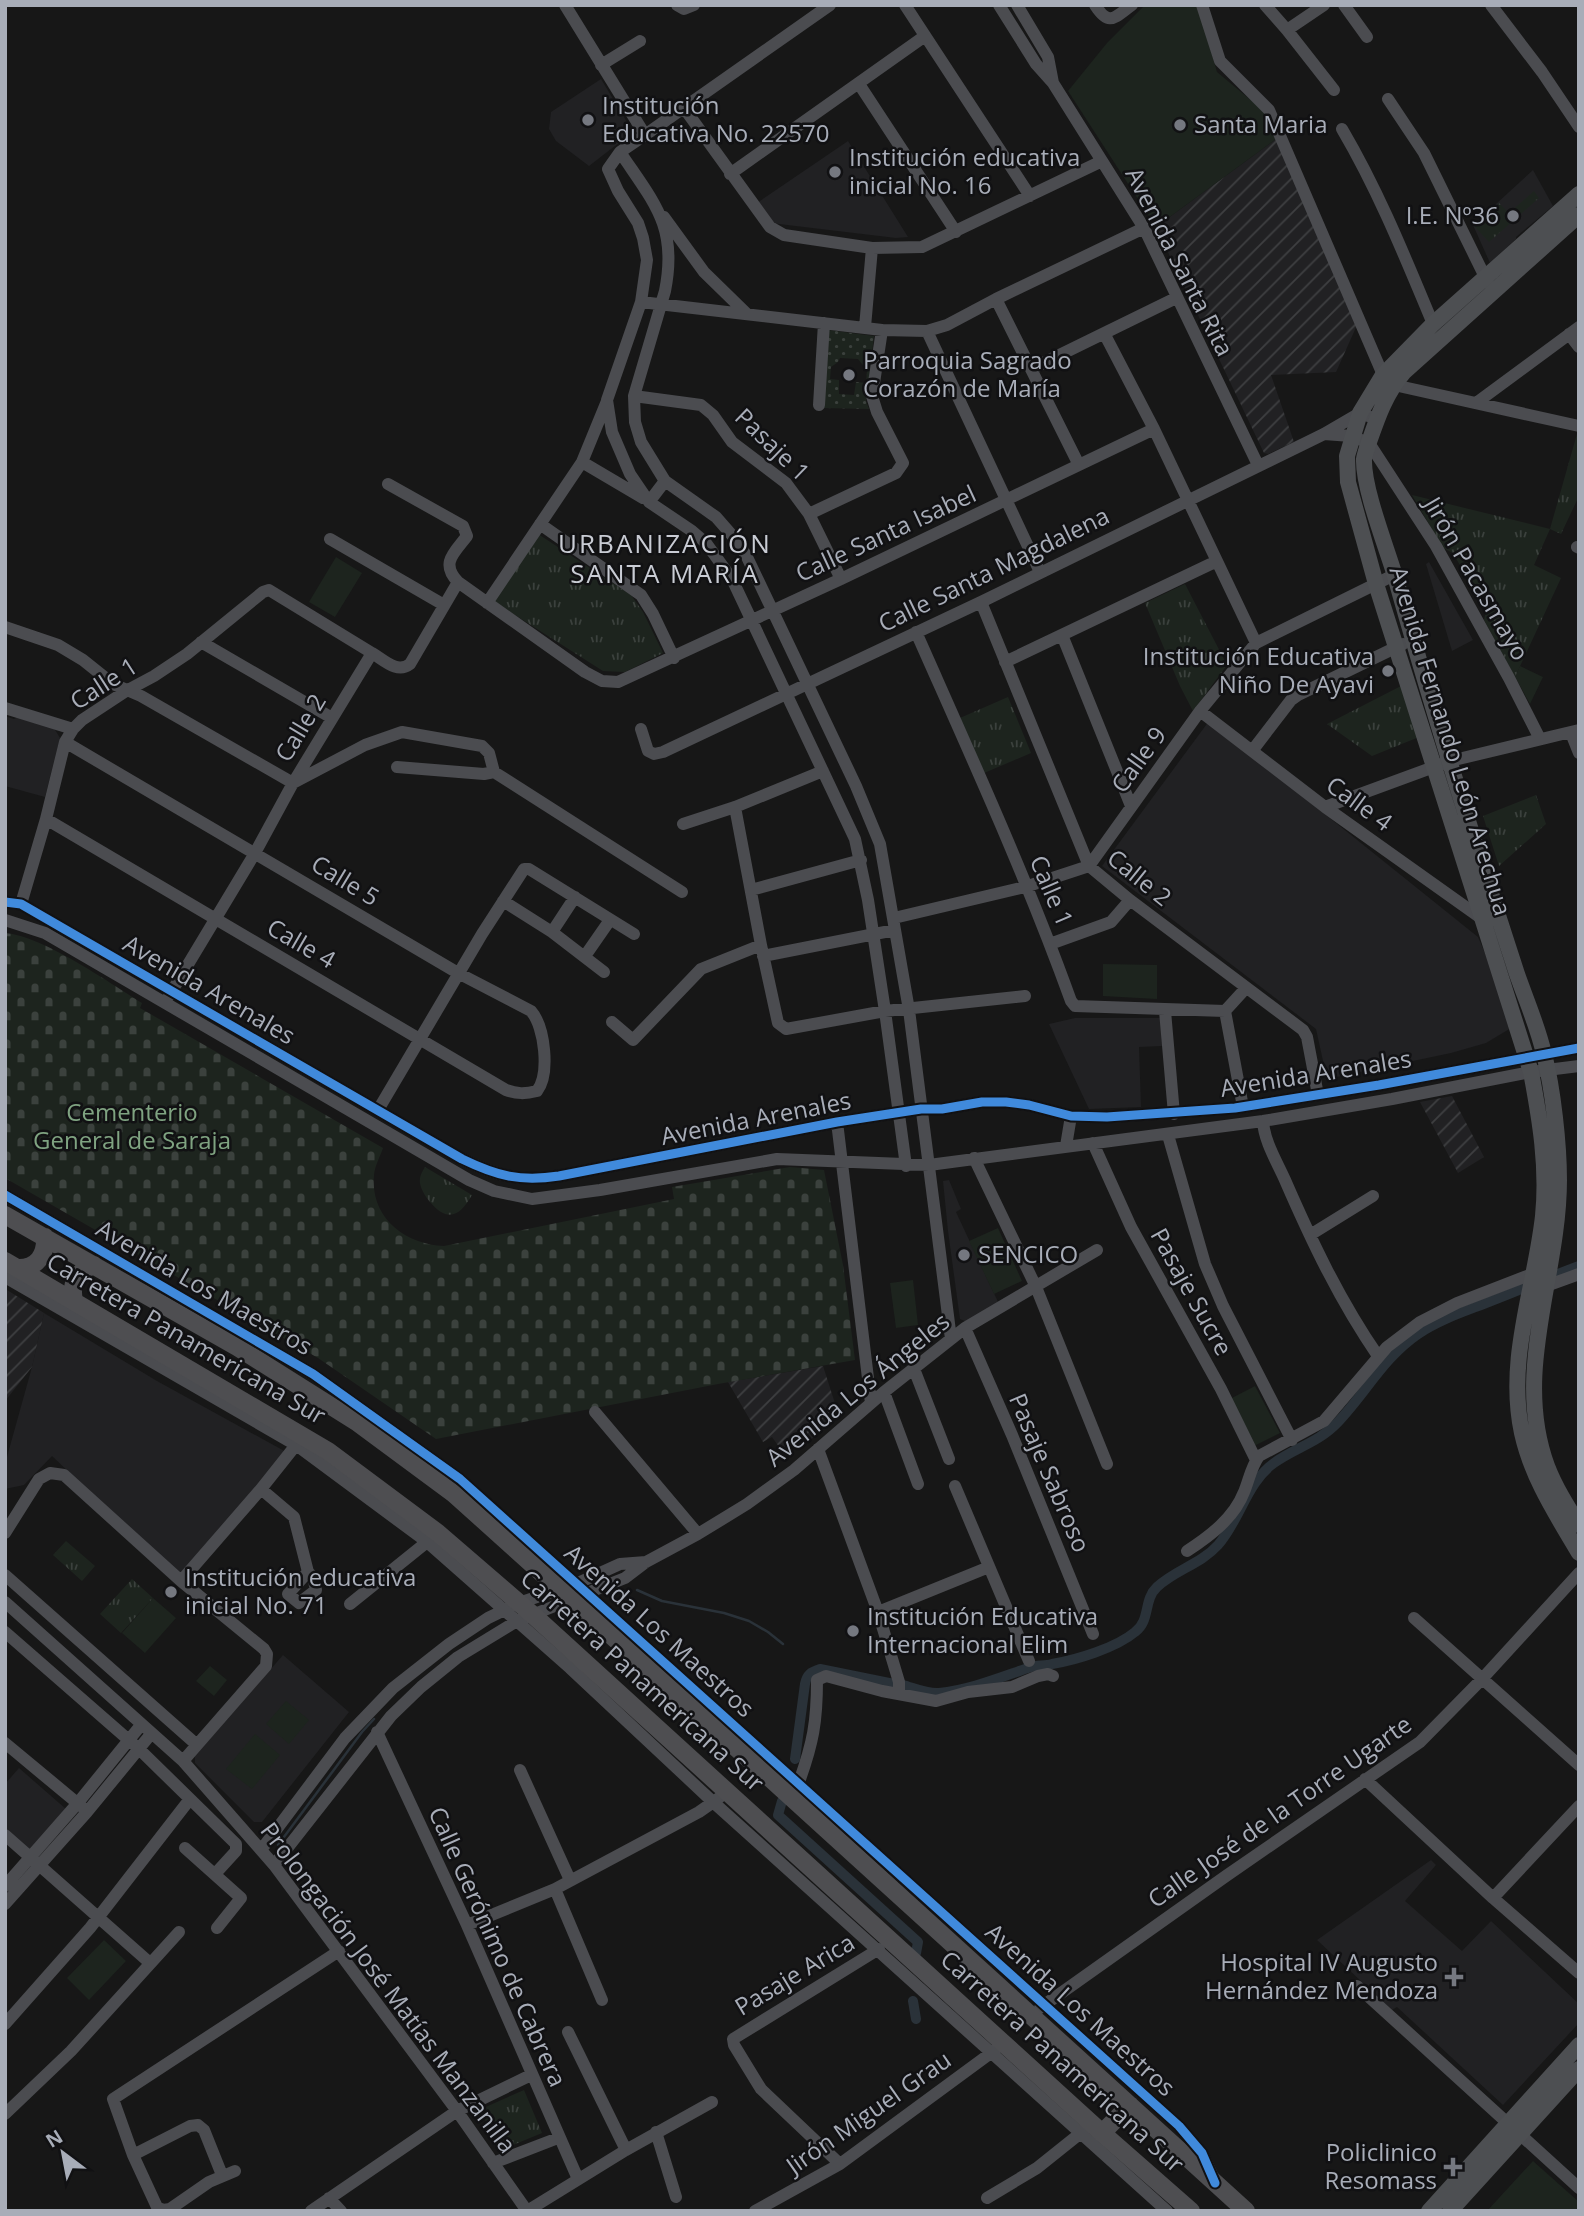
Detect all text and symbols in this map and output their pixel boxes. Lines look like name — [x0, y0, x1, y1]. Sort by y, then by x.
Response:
place label: Institución Educativa No. 22570 — [602, 88, 829, 149]
place label: Santa Maria — [1194, 107, 1327, 140]
marker: Institución Educativa No. 22570 — [580, 112, 596, 128]
marker: Santa Maria — [1172, 117, 1188, 133]
place label: Institución educativa inicial No. 16 — [849, 140, 1080, 201]
street label: Avenida Santa Rita — [1118, 161, 1242, 361]
marker: Institución educativa inicial No. 16 — [827, 164, 843, 180]
place label: I.E. Nº36 — [1406, 198, 1499, 231]
marker: I.E. Nº36 — [1505, 208, 1521, 224]
place label: Parroquia Sagrado Corazón de María — [863, 343, 1072, 404]
marker: Parroquia Sagrado Corazón de María — [841, 367, 857, 383]
street label: Pasaje 1 — [728, 400, 818, 488]
street label: Calle Santa Isabel — [790, 476, 981, 589]
street label: Jirón Pacasmayo — [1416, 489, 1538, 666]
street label: Calle Santa Magdalena — [872, 498, 1114, 639]
district label: URBANIZACIÓN SANTA MARÍA — [558, 525, 772, 591]
street label: Avenida Fernando León Arechua — [1383, 562, 1520, 919]
place label: Institución Educativa Niño De Ayavi — [1143, 639, 1374, 700]
street label: Calle 1 — [63, 649, 143, 717]
marker: Institución Educativa Niño De Ayavi — [1380, 663, 1396, 679]
street label: Calle 2 — [267, 687, 333, 767]
street label: Calle 9 — [1103, 719, 1173, 799]
street label: Calle 4 — [1320, 768, 1400, 838]
street label: Calle 2 — [1101, 841, 1179, 913]
street label: Calle 5 — [306, 847, 386, 913]
street label: Calle 1 — [1023, 850, 1082, 931]
street label: Calle 4 — [261, 910, 342, 976]
street label: Avenida Arenales — [118, 926, 302, 1051]
street label: Avenida Arenales — [1218, 1041, 1414, 1104]
street label: Avenida Arenales — [658, 1083, 854, 1152]
park label: Cementerio General de Saraja — [33, 1095, 231, 1156]
street label: Avenida Los Maestros — [91, 1211, 319, 1362]
street label: Pasaje Sucre — [1144, 1222, 1241, 1361]
place label: SENCICO — [978, 1237, 1078, 1270]
street label: Carretera Panamericana Sur — [41, 1244, 332, 1431]
marker: SENCICO — [956, 1247, 972, 1263]
street label: Avenida Los Ángeles — [758, 1304, 956, 1473]
street label: Pasaje Sabroso — [1002, 1388, 1099, 1557]
street label: Avenida Los Maestros — [558, 1536, 762, 1724]
place label: Institución educativa inicial No. 71 — [185, 1560, 416, 1621]
street label: Carretera Panamericana Sur — [514, 1562, 772, 1798]
marker: Institución educativa inicial No. 71 — [163, 1584, 179, 1600]
place label: Institución Educativa Internacional Elim — [867, 1599, 1098, 1660]
marker: Institución Educativa Internacional Elim — [845, 1623, 861, 1639]
street label: Calle José de la Torre Ugarte — [1141, 1707, 1418, 1915]
street label: Calle Gerónimo de Cabrera — [422, 1801, 575, 2092]
street label: Prolongación José Matías Manzanilla — [254, 1815, 525, 2159]
street label: Avenida Los Maestros — [979, 1915, 1183, 2103]
street label: Pasaje Arica — [728, 1925, 860, 2022]
street label: Carretera Panamericana Sur — [934, 1943, 1192, 2179]
place label: Hospital IV Augusto Hernández Mendoza — [1205, 1945, 1438, 2006]
marker: Hospital IV Augusto Hernández Mendoza — [1444, 1967, 1464, 1987]
street label: Jirón Miguel Grau — [778, 2043, 957, 2182]
north arrow — [28, 2118, 98, 2188]
text: N — [41, 2123, 67, 2154]
place label: Policlinico Resomass — [1324, 2135, 1437, 2196]
marker: Policlinico Resomass — [1443, 2157, 1463, 2177]

